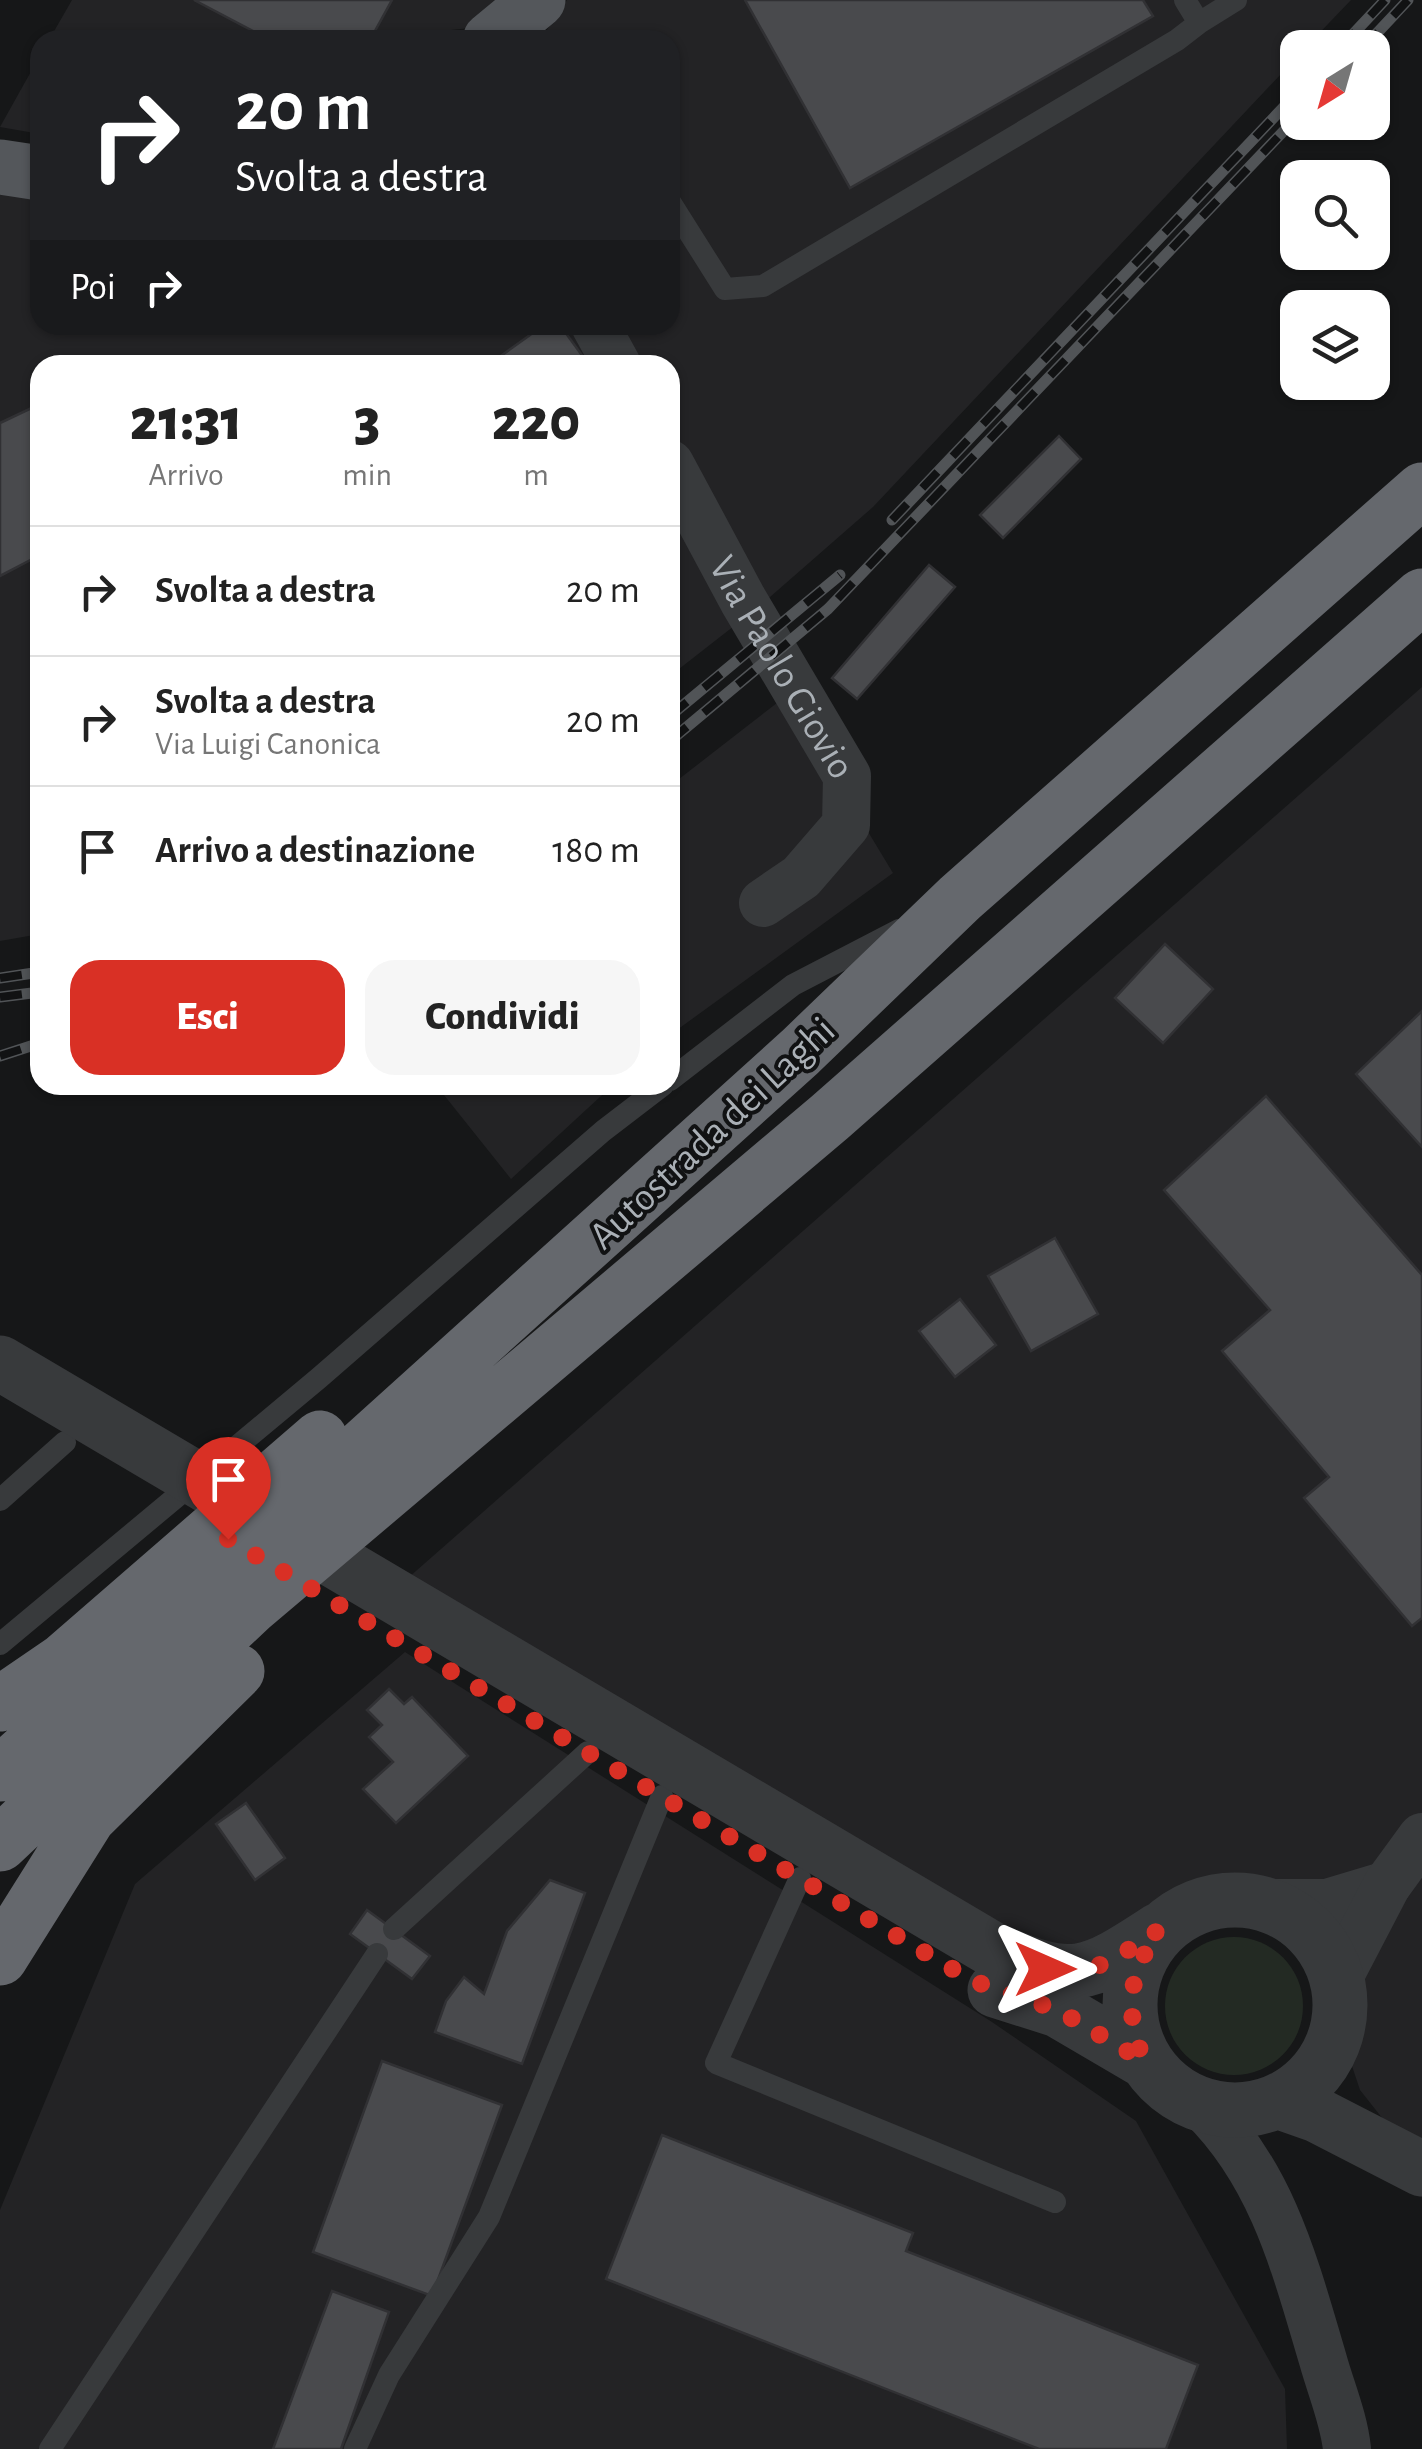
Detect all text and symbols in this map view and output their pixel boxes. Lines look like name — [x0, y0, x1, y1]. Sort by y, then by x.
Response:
north arrow — [1280, 30, 1390, 140]
map controls — [1280, 30, 1390, 400]
icon: right — [70, 70, 200, 200]
text: 20 m — [235, 73, 372, 143]
text: Svolta a destra — [235, 155, 488, 200]
button: search — [1280, 160, 1390, 270]
icon: right — [136, 260, 191, 315]
text: Poi — [70, 269, 116, 307]
button: layers — [1280, 290, 1390, 400]
text: 21:31 — [130, 391, 243, 451]
text: 3 — [354, 391, 380, 451]
text: 220 — [492, 391, 580, 451]
text: Arrivo — [148, 459, 224, 491]
text: min — [342, 459, 392, 491]
text: m — [523, 459, 549, 491]
street label: Via Paolo Giovio — [701, 550, 862, 786]
icon: right — [70, 564, 125, 619]
text: Svolta a destra — [155, 572, 376, 610]
text: 20 m — [566, 572, 640, 610]
text: Svolta a destra — [155, 683, 376, 721]
icon: right — [70, 694, 125, 749]
text: 20 m — [566, 702, 640, 740]
text: Via Luigi Canonica — [155, 728, 381, 760]
icon: arrive — [70, 824, 125, 879]
text: Arrivo a destinazione — [155, 832, 475, 870]
text: 180 m — [552, 832, 640, 870]
button: Esci — [70, 960, 345, 1075]
button: Condividi — [365, 960, 640, 1075]
street label: Autostrada dei Laghi — [582, 1010, 843, 1257]
pin — [186, 1437, 271, 1540]
icon: arrive — [201, 1452, 256, 1507]
position arrow — [993, 1917, 1097, 2021]

